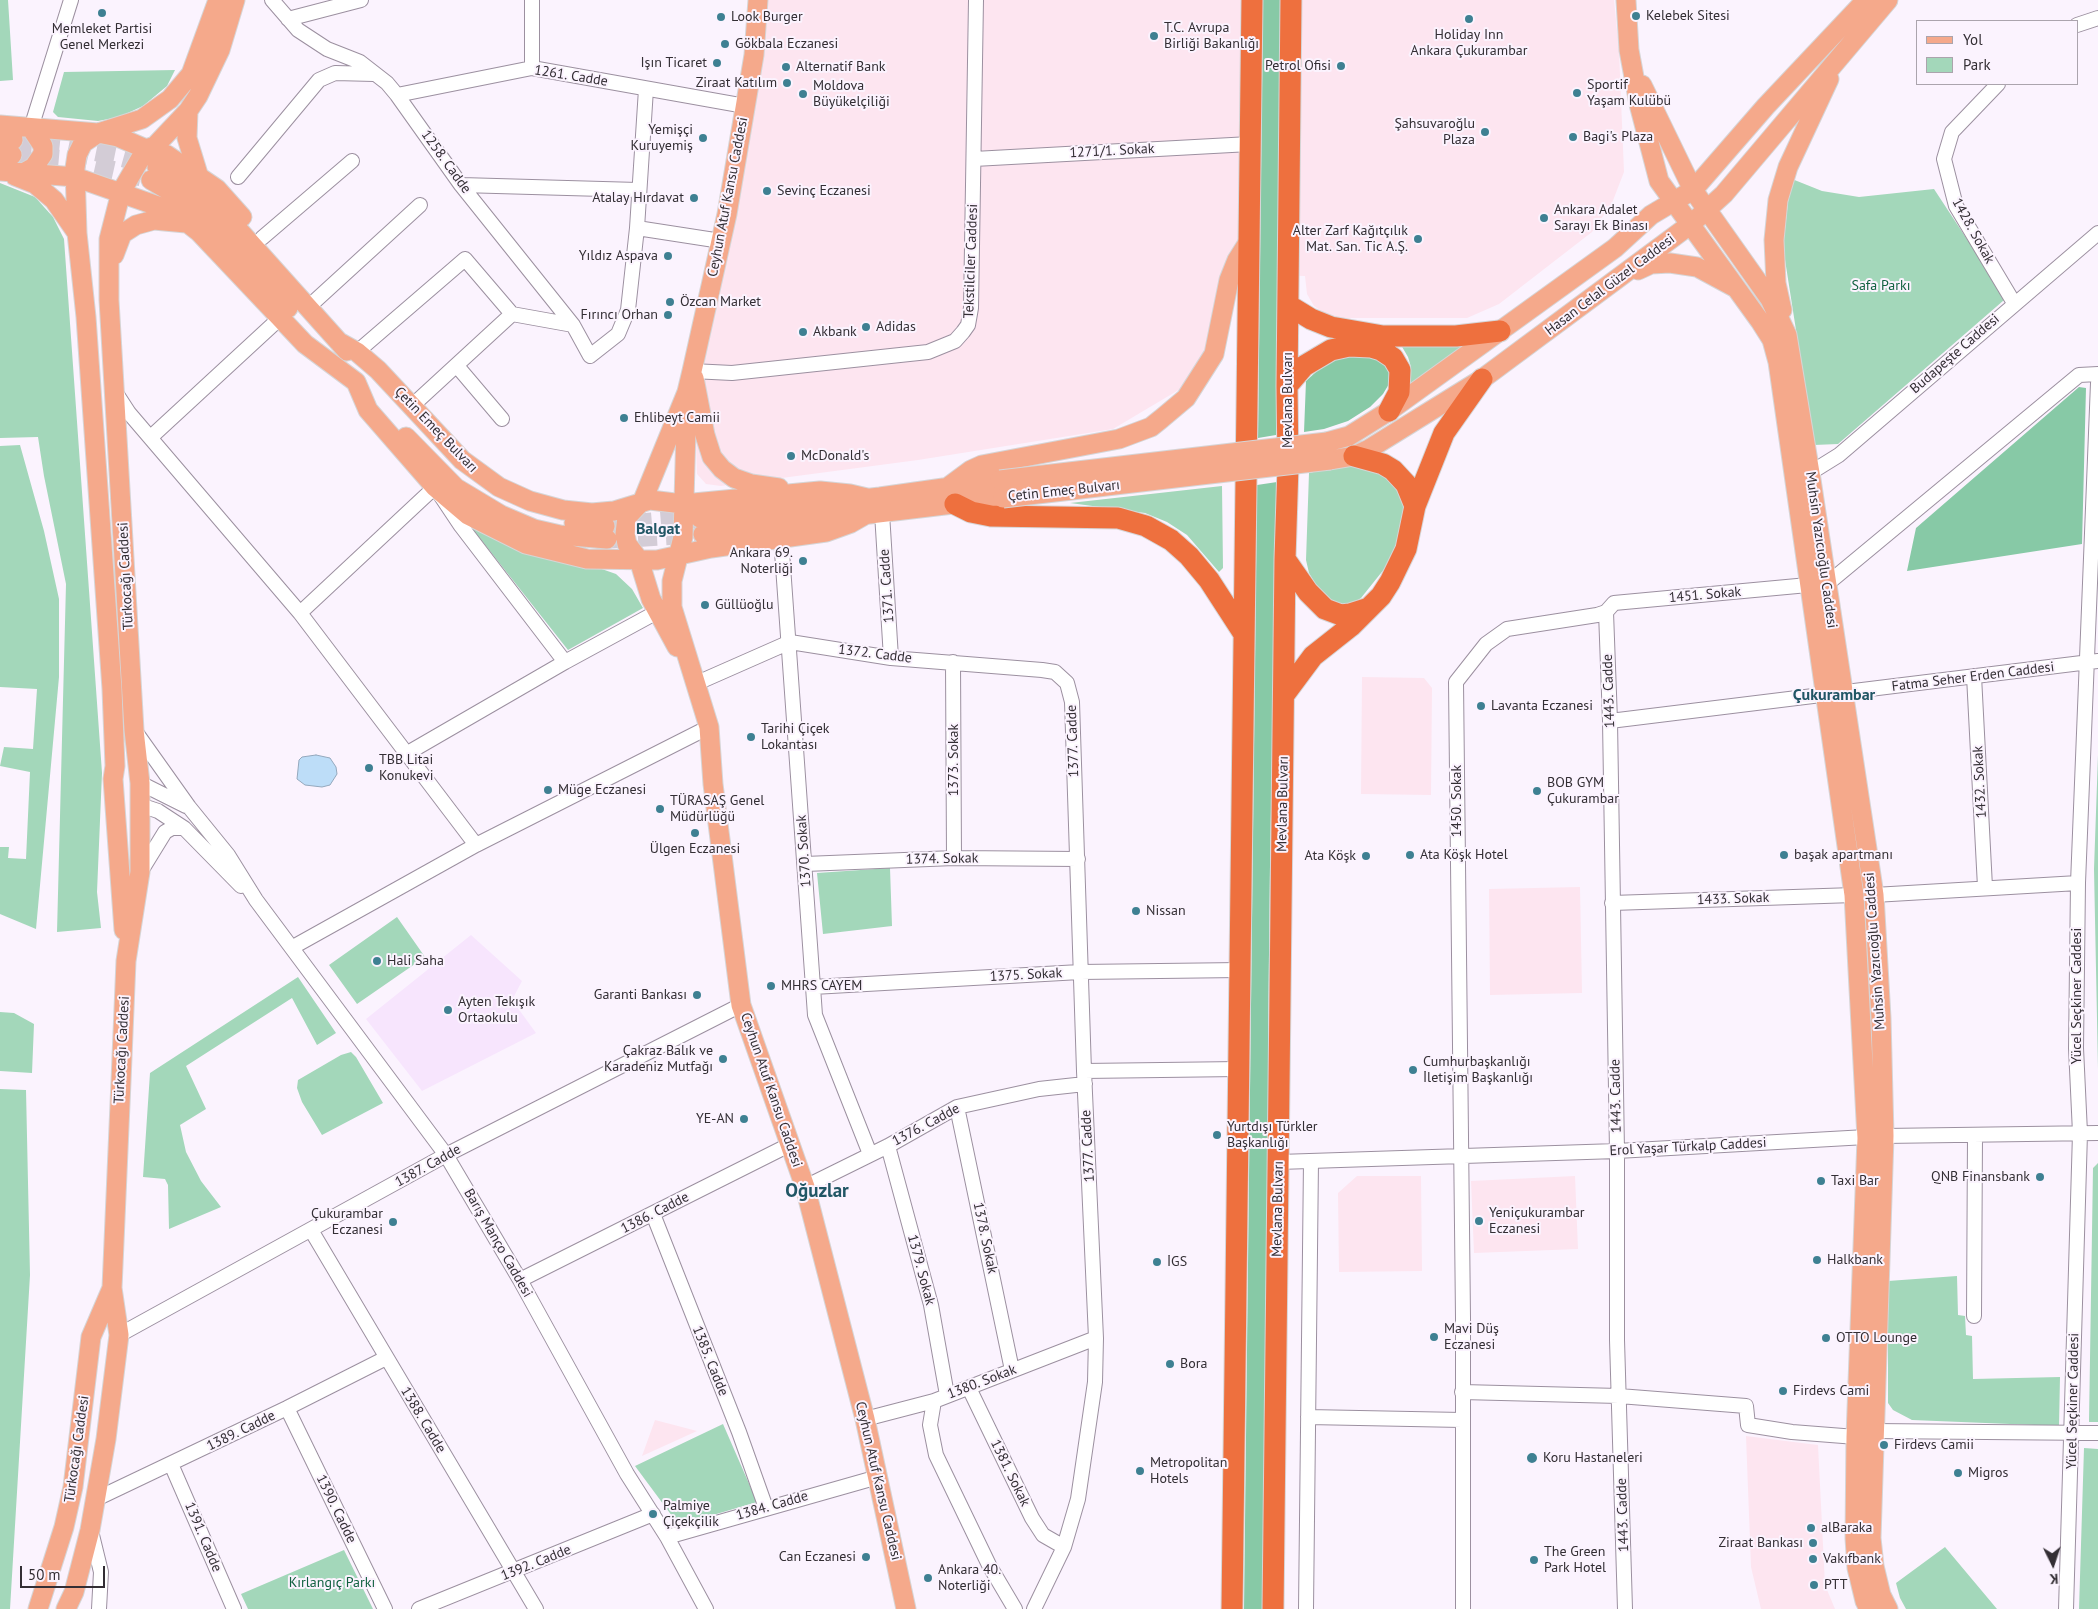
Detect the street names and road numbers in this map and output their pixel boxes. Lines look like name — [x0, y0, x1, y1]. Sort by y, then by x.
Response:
street label: 1261. Cadde — [533, 62, 609, 90]
street label: Ceyhun Atuf Kansu Caddesi — [704, 116, 752, 278]
street label: 1258. Cadde — [417, 127, 475, 197]
street label: 1271/1. Sokak — [1069, 140, 1155, 162]
street label: 1428. Sokak — [1948, 195, 1998, 267]
street label: Tekstilciler Caddesi — [961, 203, 981, 319]
street label: Hasan Celal Güzel Caddesi — [1542, 231, 1678, 339]
street label: Budapeşte Caddesi — [1907, 311, 2003, 397]
street label: Mevlana Bulvarı — [1280, 352, 1296, 448]
street label: Çetin Emeç Bulvarı — [391, 384, 481, 476]
street label: Muhsin Yazıcıoğlu Caddesi — [1802, 471, 1840, 629]
street label: Çetin Emeç Bulvarı — [1007, 477, 1121, 505]
street label: Türkocağı Caddesi — [115, 522, 137, 630]
street label: 1371. Cadde — [876, 548, 898, 624]
street label: 1451. Sokak — [1668, 583, 1742, 607]
street label: 1372. Cadde — [837, 641, 913, 667]
street label: 1443. Cadde — [1599, 654, 1619, 728]
street label: Fatma Seher Erden Caddesi — [1891, 659, 2055, 695]
street label: 1377. Cadde — [1063, 704, 1083, 778]
street label: 1373. Sokak — [946, 724, 962, 796]
street label: 1432. Sokak — [1970, 745, 1990, 819]
street label: Mevlana Bulvarı — [1274, 756, 1292, 852]
street label: 1450. Sokak — [1449, 765, 1465, 837]
street label: 1370. Sokak — [793, 814, 815, 888]
street label: 1374. Sokak — [906, 850, 978, 868]
street label: Muhsin Yazıcıoğlu Caddesi — [1861, 872, 1889, 1030]
street label: 1433. Sokak — [1696, 889, 1770, 909]
street label: Yücel Seçkiner Caddesi — [2069, 928, 2085, 1064]
street label: 1375. Sokak — [989, 965, 1063, 985]
street label: Türkocağı Caddesi — [111, 996, 133, 1104]
street label: Ceyhun Atuf Kansu Caddesi — [737, 1011, 805, 1169]
street label: 1443. Cadde — [1607, 1059, 1625, 1133]
street label: 1376. Cadde — [889, 1100, 963, 1150]
street label: 1377. Cadde — [1078, 1109, 1098, 1183]
street label: Erol Yaşar Türkalp Caddesi — [1609, 1134, 1767, 1160]
street label: 1387. Cadde — [392, 1141, 464, 1191]
street label: Mevlana Bulvarı — [1269, 1161, 1287, 1257]
street label: Barış Manço Caddesi — [460, 1186, 536, 1300]
street label: 1386. Cadde — [618, 1189, 692, 1237]
street label: 1378. Sokak — [969, 1201, 1001, 1275]
street label: 1379. Sokak — [903, 1233, 939, 1307]
street label: 1385. Cadde — [688, 1323, 732, 1399]
street label: Yücel Seçkiner Caddesi — [2063, 1333, 2083, 1469]
street label: 1380. Sokak — [945, 1361, 1019, 1403]
street label: 1388. Cadde — [397, 1384, 449, 1456]
street label: Türkocağı Caddesi — [61, 1394, 93, 1504]
street label: Ceyhun Atuf Kansu Caddesi — [852, 1400, 904, 1562]
street label: 1389. Cadde — [204, 1407, 278, 1455]
street label: 1381. Sokak — [987, 1437, 1033, 1509]
street label: 1390. Cadde — [312, 1472, 360, 1546]
street label: 1443. Cadde — [1613, 1478, 1633, 1552]
street label: 1384. Cadde — [734, 1488, 810, 1524]
street label: 1391. Cadde — [181, 1500, 225, 1574]
street label: 1392. Cadde — [498, 1541, 574, 1585]

